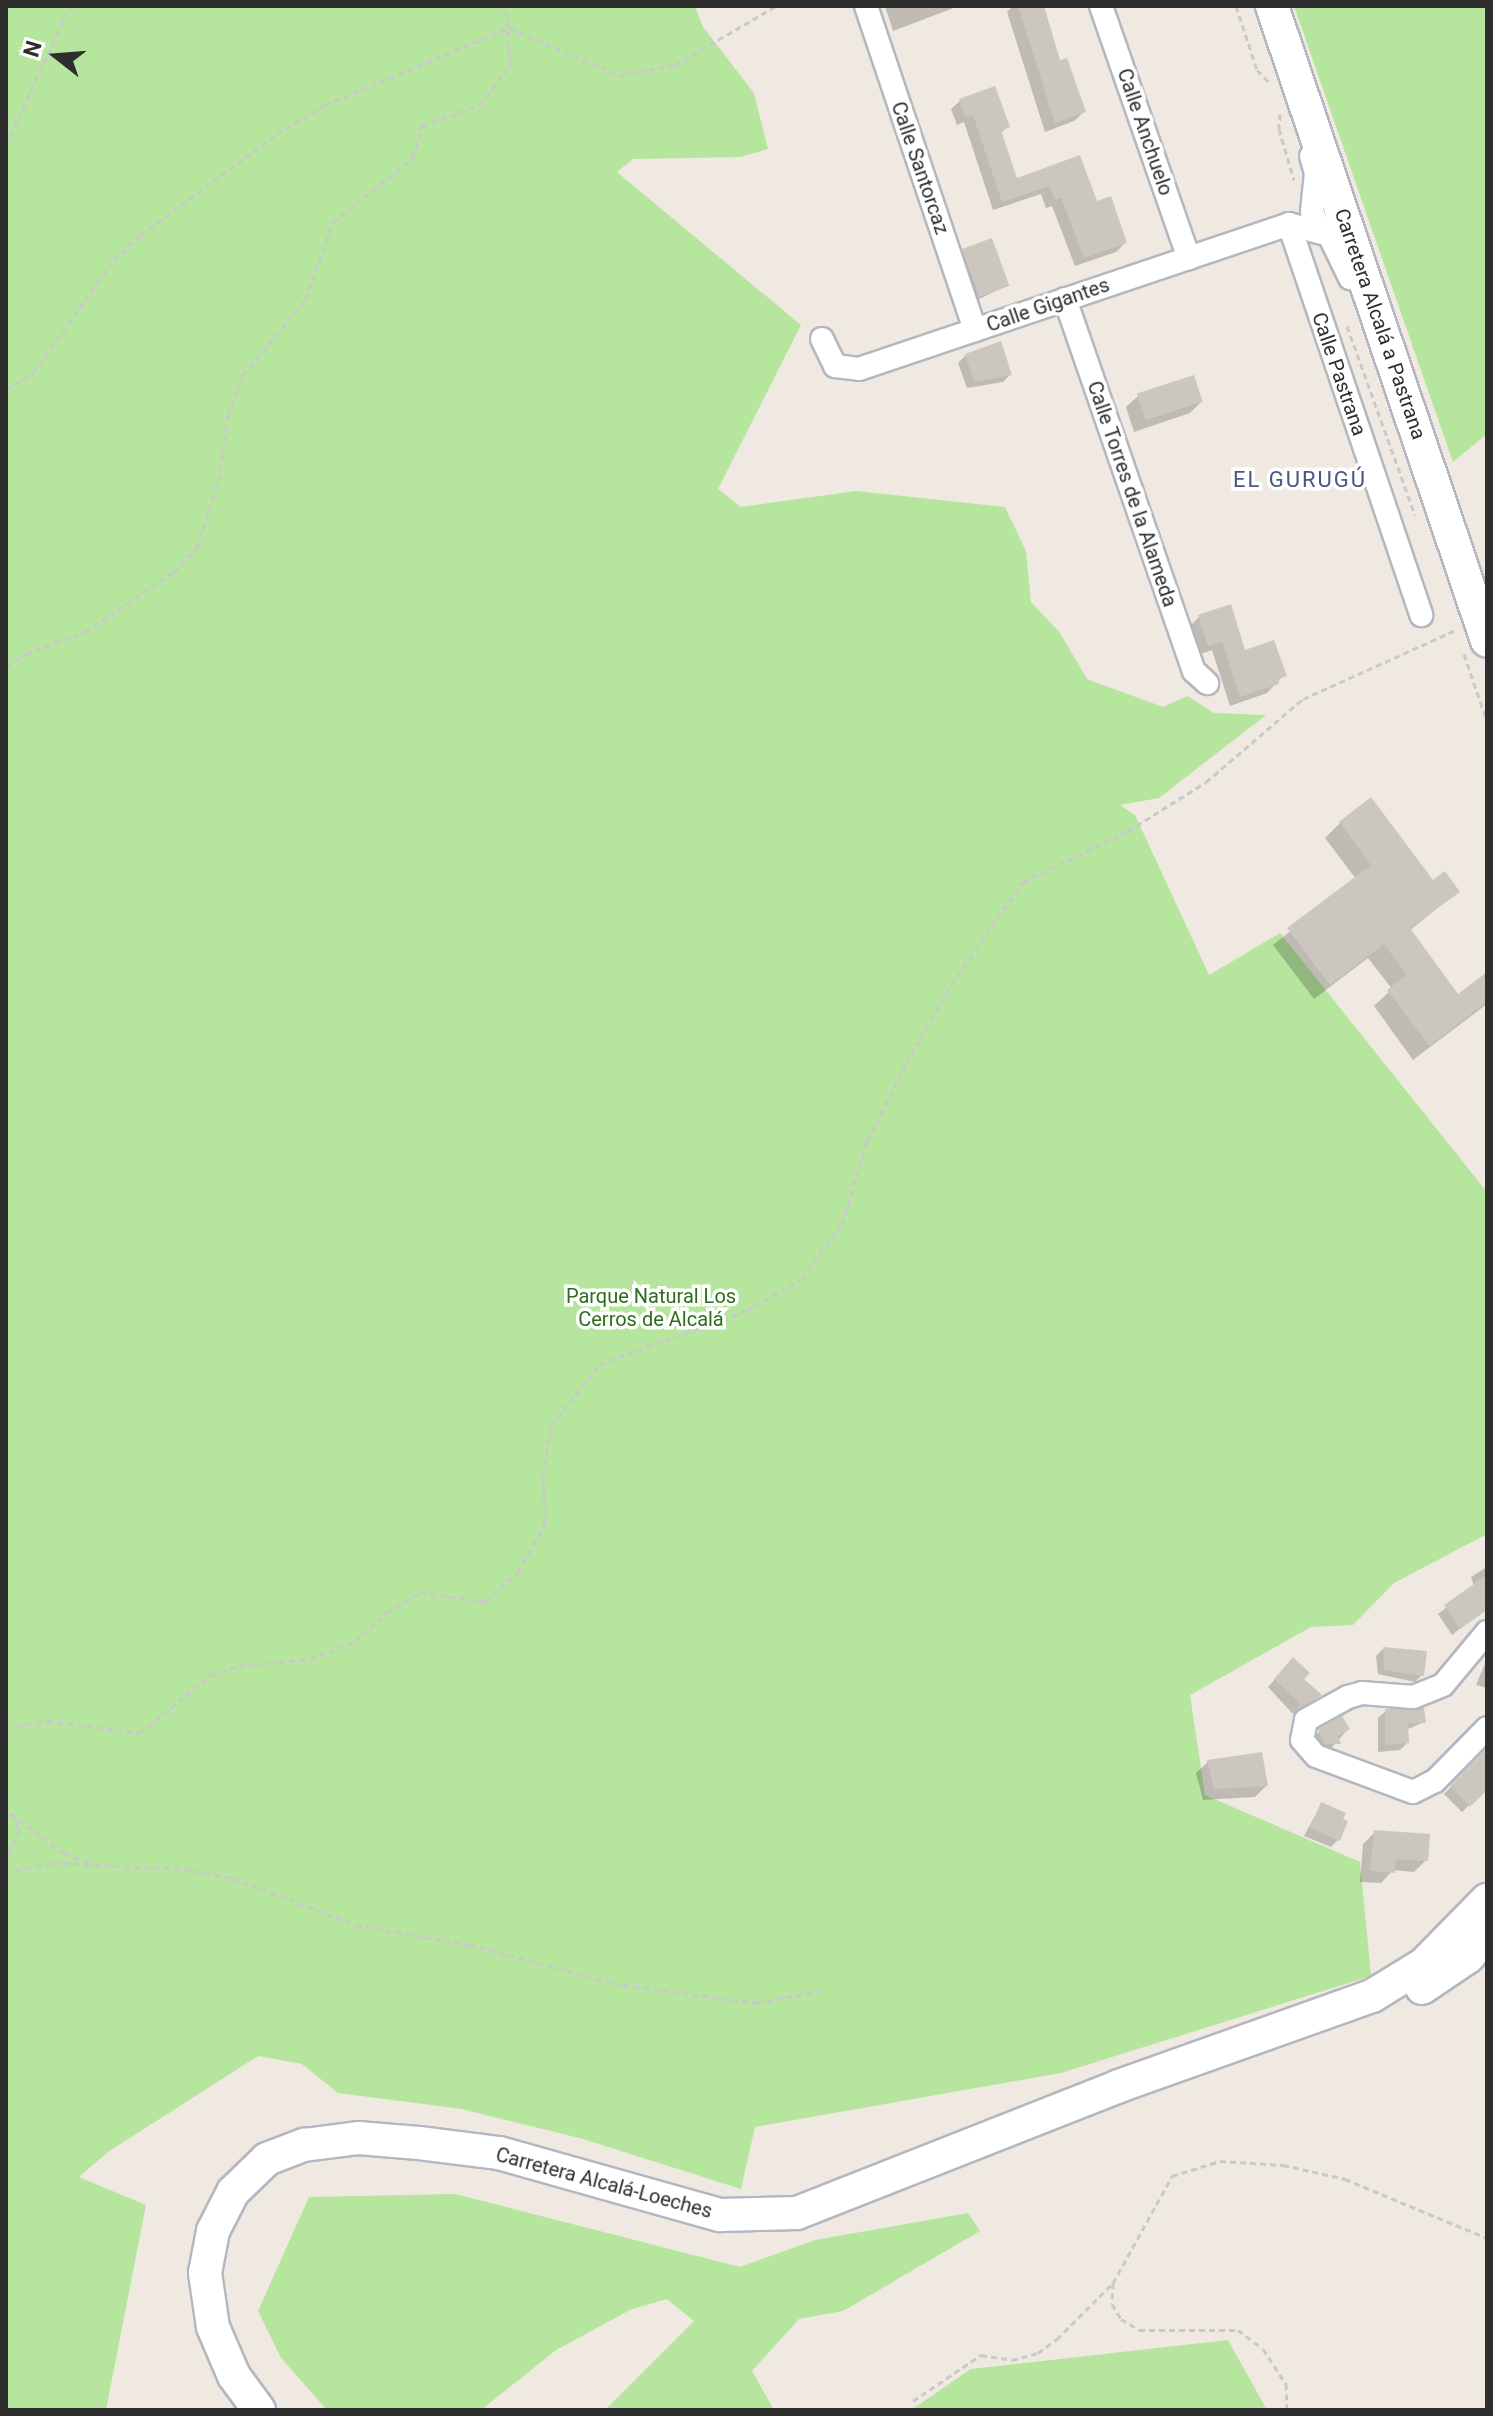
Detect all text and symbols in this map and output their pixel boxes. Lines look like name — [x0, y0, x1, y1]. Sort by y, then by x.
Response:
north arrow — [16, 16, 96, 96]
text: N — [18, 38, 47, 60]
street label: Calle Anchuelo — [1112, 65, 1178, 199]
street label: Calle Santorcaz — [886, 99, 954, 237]
street label: Carretera Alcalá a Pastrana — [1329, 205, 1431, 443]
street label: Calle Gigantes — [983, 273, 1113, 337]
street label: Calle Pastrana — [1307, 309, 1371, 439]
street label: Calle Torres de la Alameda — [1082, 378, 1182, 610]
district label: EL GURUGÚ — [1233, 467, 1367, 493]
park label: Parque Natural Los Cerros de Alcalá — [566, 1284, 736, 1331]
street label: Carretera Alcalá-Loeches — [493, 2143, 715, 2223]

